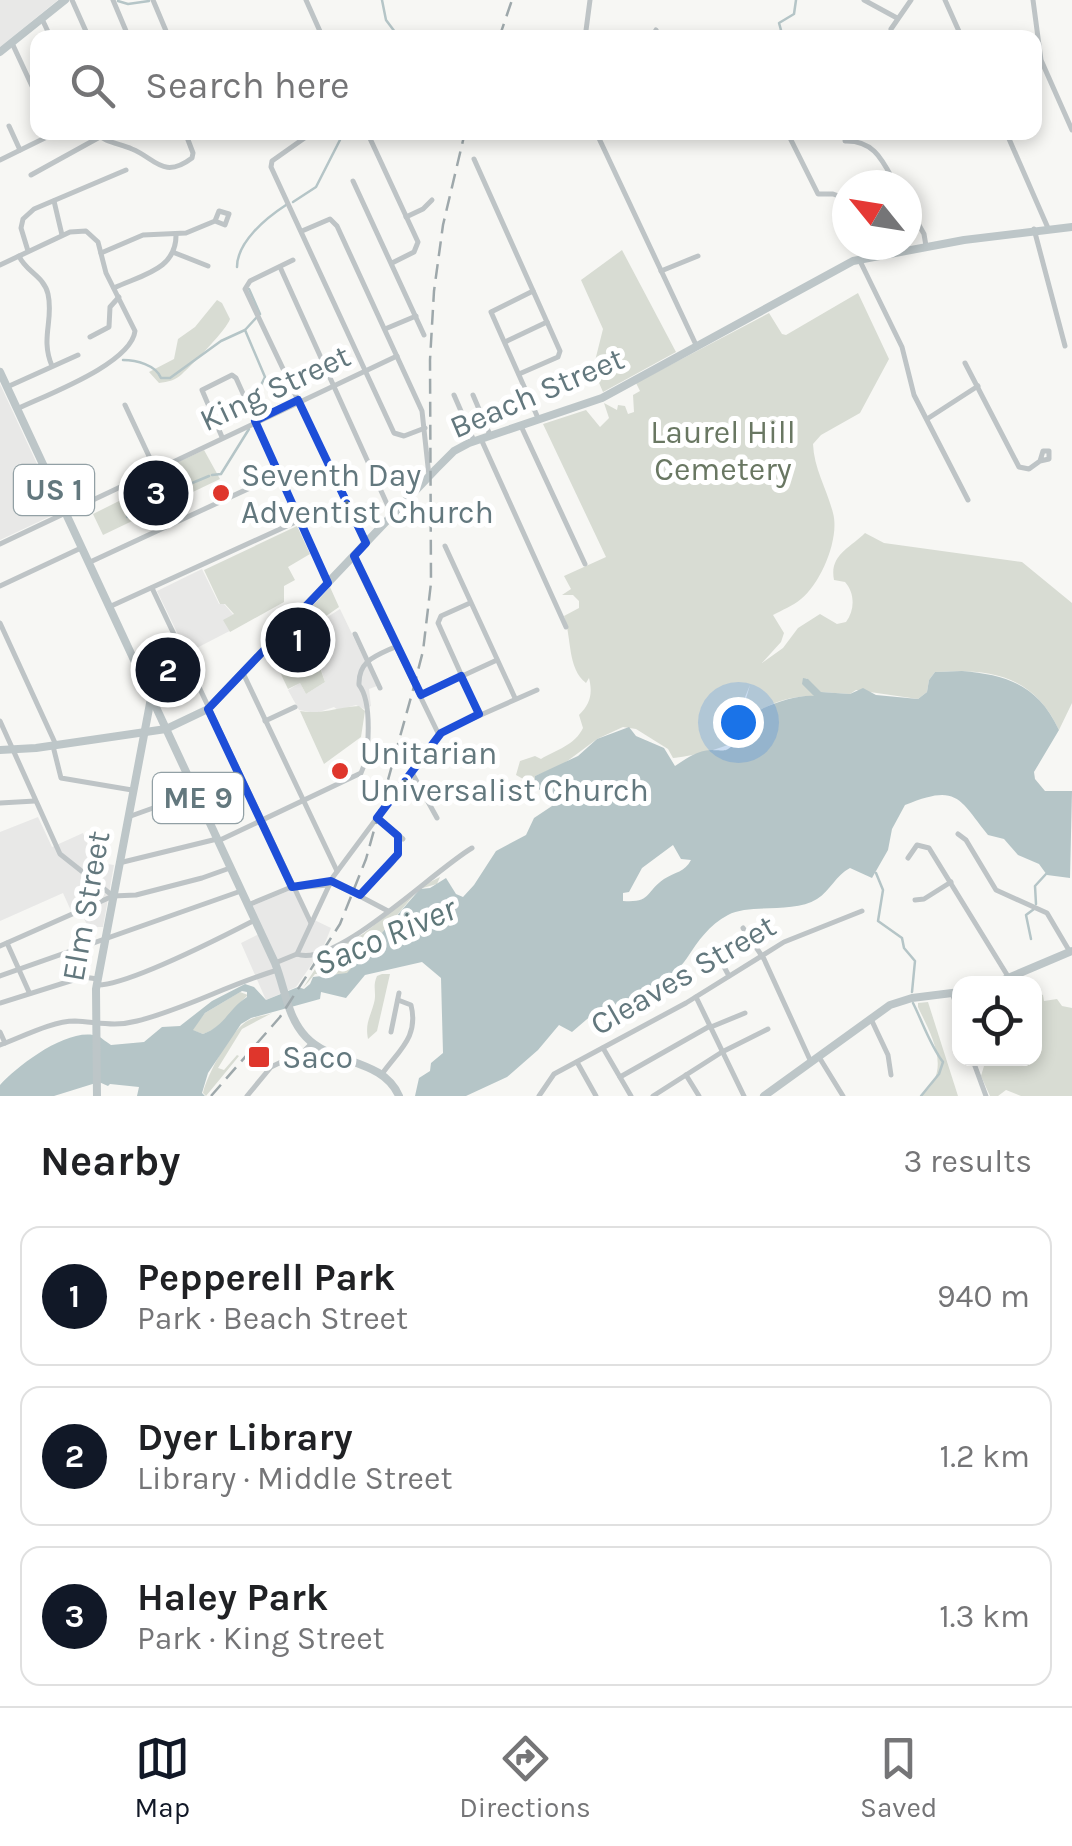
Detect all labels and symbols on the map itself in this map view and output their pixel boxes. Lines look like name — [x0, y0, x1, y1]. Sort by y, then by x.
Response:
north arrow — [832, 170, 922, 260]
street label: King Street — [194, 337, 356, 439]
street label: Beach Street — [445, 340, 629, 446]
park label: Laurel Hill Cemetery — [650, 414, 796, 488]
pin: 3 — [124, 456, 188, 530]
place label: Seventh Day Adventist Church — [241, 457, 494, 531]
road number: US 1 — [14, 465, 94, 515]
marker: Seventh Day Adventist Church — [210, 482, 232, 504]
pin: 1 — [266, 602, 330, 678]
pin: 2 — [136, 632, 200, 708]
your location — [713, 697, 764, 748]
place label: Unitarian Universalist Church — [360, 735, 649, 809]
marker: Unitarian Universalist Church — [329, 760, 351, 782]
road number: ME 9 — [153, 773, 243, 823]
street label: Elm Street — [55, 828, 117, 984]
water label: Saco River — [308, 887, 463, 984]
street label: Cleaves Street — [584, 907, 782, 1043]
place label: Saco — [282, 1039, 353, 1076]
marker: Saco — [246, 1044, 272, 1070]

